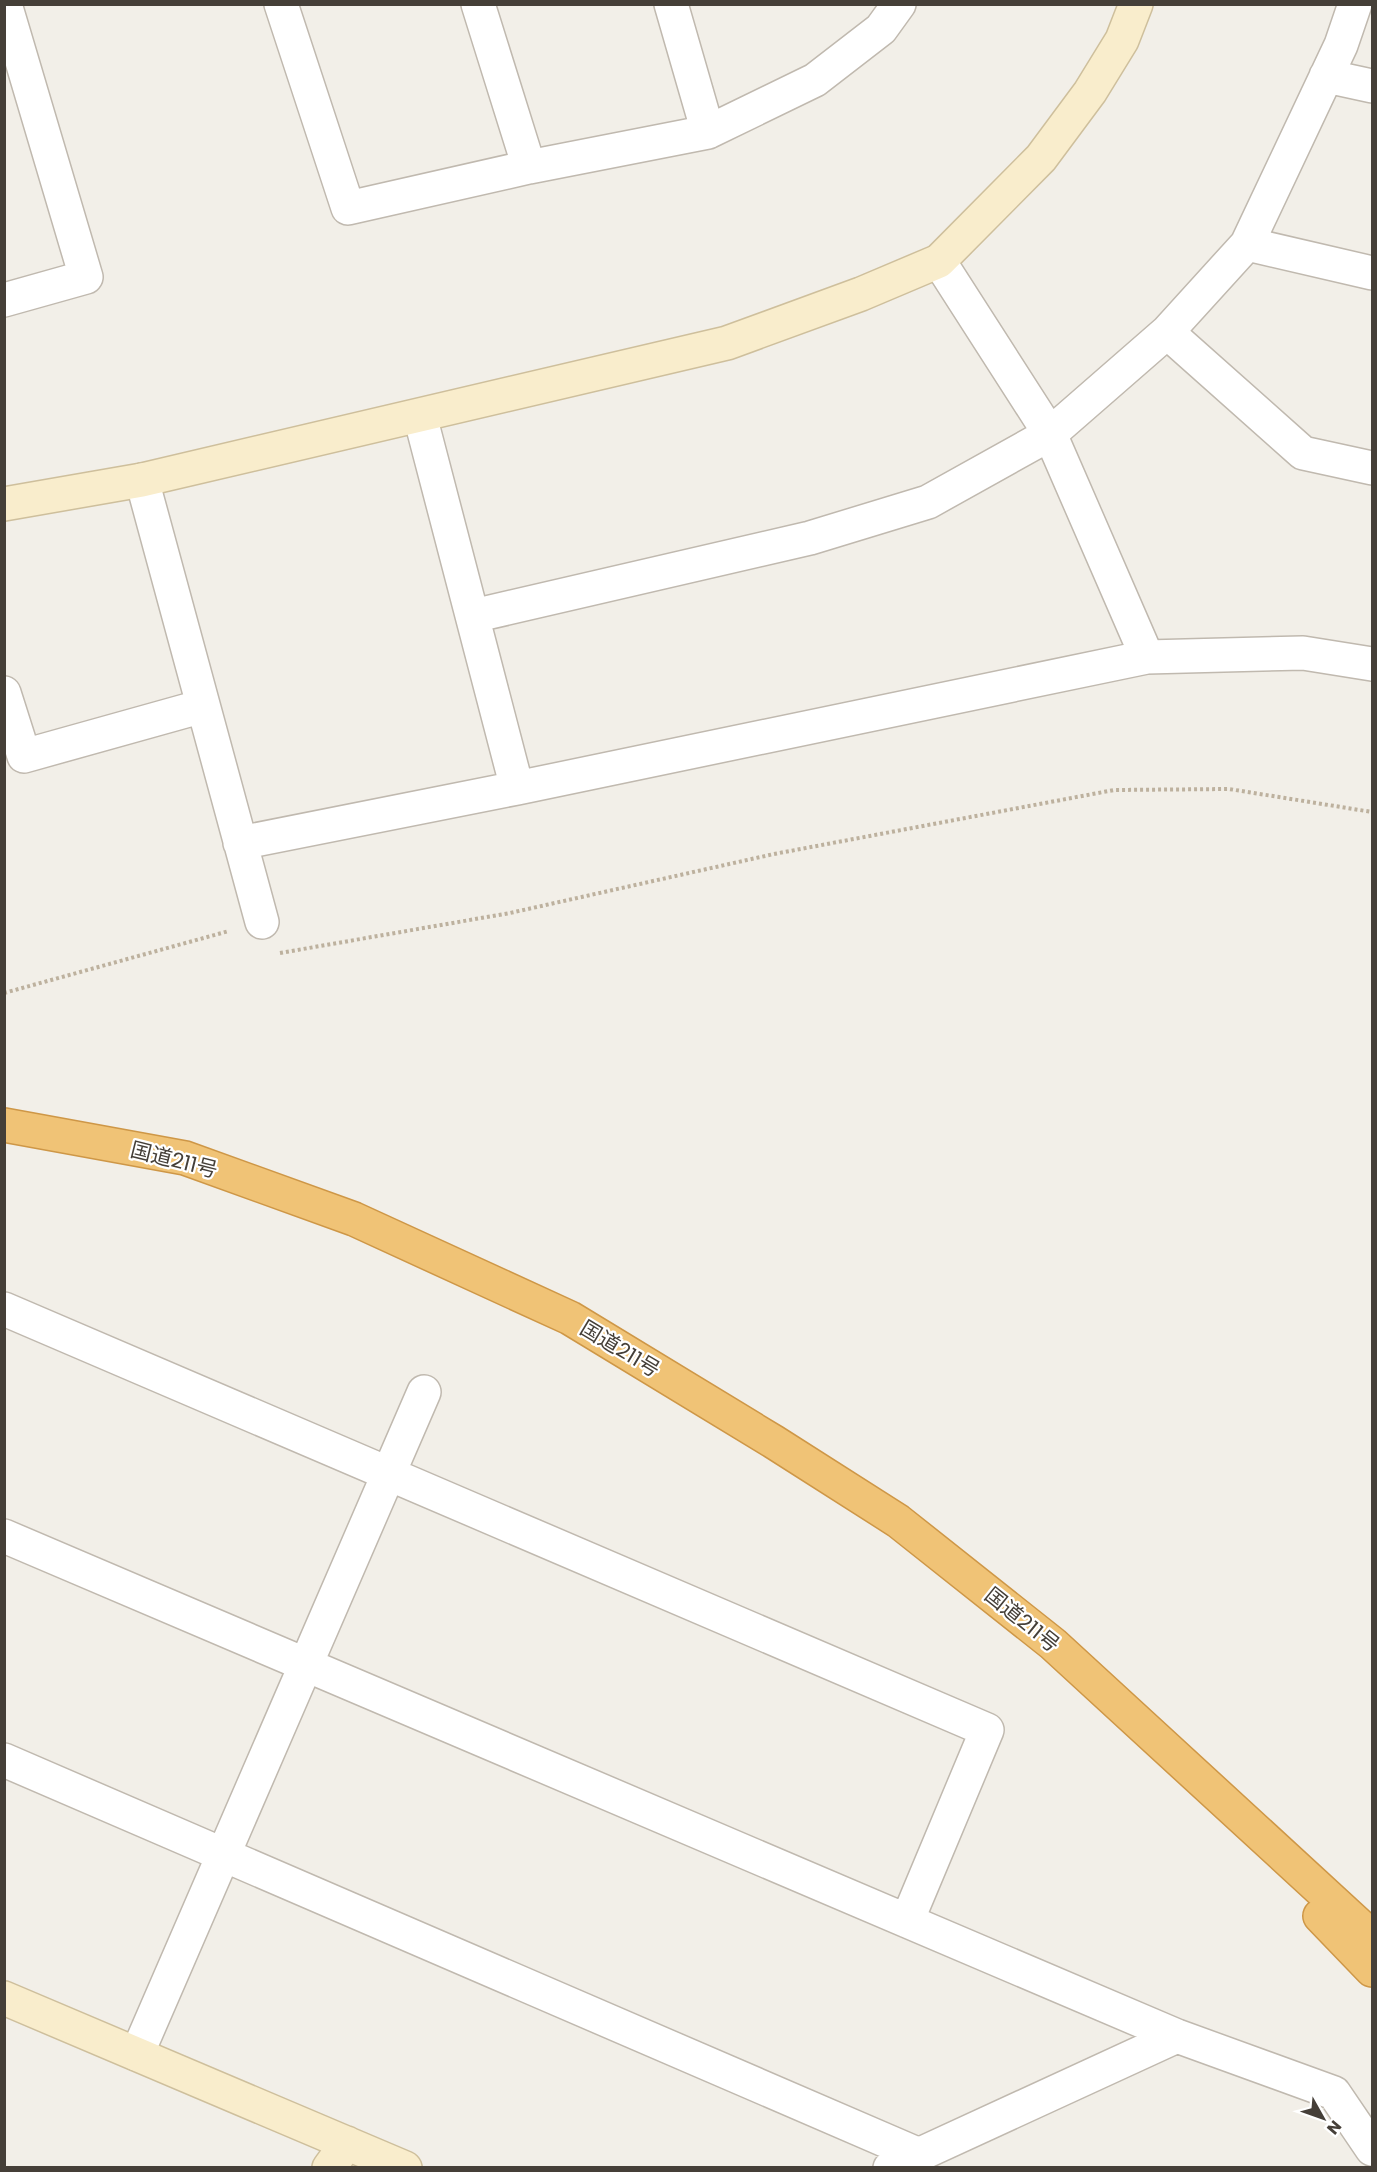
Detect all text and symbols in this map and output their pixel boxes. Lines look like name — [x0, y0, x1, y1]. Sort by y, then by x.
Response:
street label: 国道211号 — [128, 1135, 221, 1184]
street label: 国道211号 — [575, 1313, 666, 1384]
street label: 国道211号 — [979, 1580, 1066, 1659]
north arrow — [1293, 2088, 1353, 2148]
text: N — [1321, 2115, 1347, 2139]

